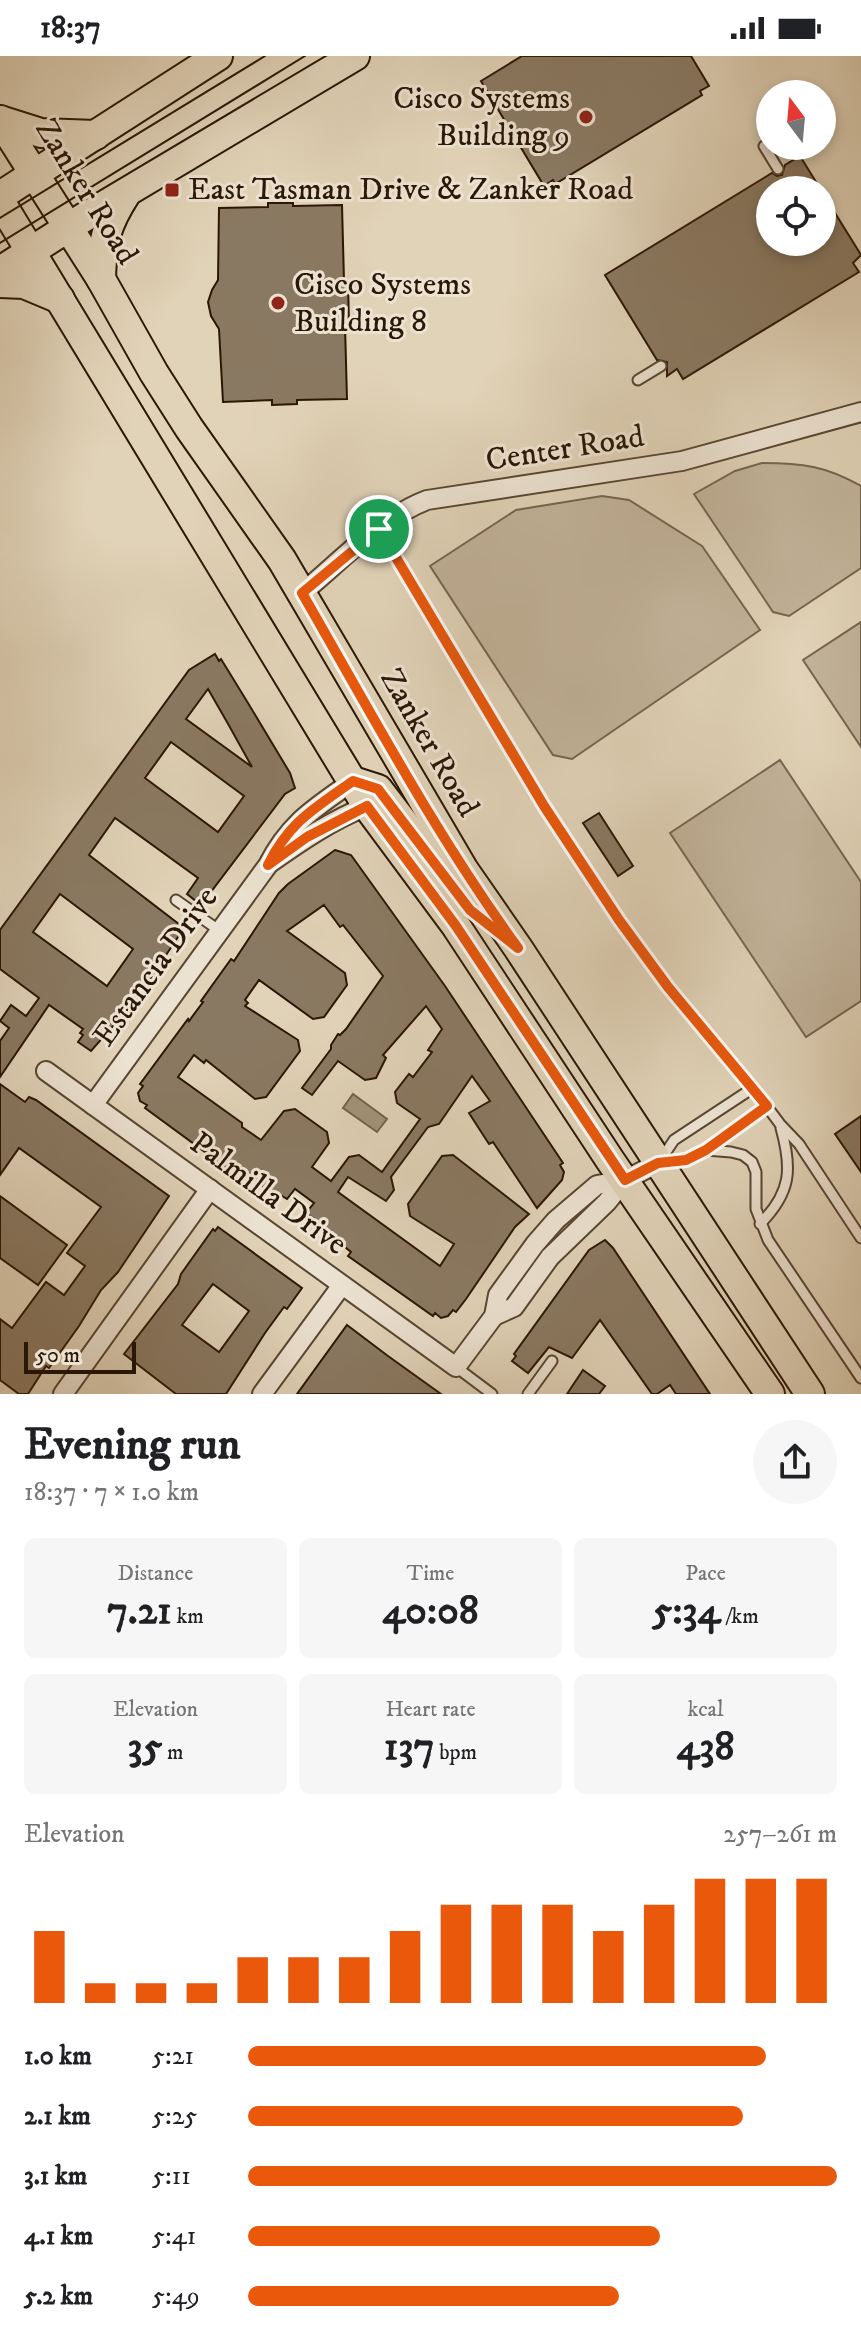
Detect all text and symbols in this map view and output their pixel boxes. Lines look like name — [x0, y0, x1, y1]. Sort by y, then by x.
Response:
text: 18:37 — [40, 10, 101, 47]
place label: Cisco Systems Building 9 — [393, 79, 570, 156]
north arrow — [756, 80, 836, 160]
map controls — [756, 80, 836, 256]
marker: Cisco Systems Building 9 — [577, 108, 595, 126]
street label: Zanker Road — [25, 112, 147, 272]
place label: East Tasman Drive & Zanker Road — [188, 170, 633, 210]
button: locate — [756, 176, 836, 256]
marker: East Tasman Drive & Zanker Road — [163, 181, 181, 199]
place label: Cisco Systems Building 8 — [294, 265, 471, 342]
marker: Cisco Systems Building 8 — [269, 294, 287, 312]
street label: Center Road — [483, 417, 647, 481]
pin — [345, 495, 413, 563]
icon: arrive — [357, 507, 401, 551]
street label: Zanker Road — [370, 662, 488, 824]
street label: Estancia Drive — [85, 879, 227, 1055]
street label: Palmilla Drive — [181, 1123, 355, 1265]
scale bar — [24, 1338, 136, 1374]
text: 50 m — [36, 1342, 80, 1369]
text: Evening run — [24, 1418, 241, 1473]
button: share — [753, 1420, 837, 1504]
text: 18:37 · 7 × 1.0 km — [24, 1476, 199, 1509]
text: Distance — [118, 1560, 193, 1587]
text: Time — [407, 1560, 454, 1587]
text: Pace — [685, 1560, 726, 1587]
text: 7.21 — [107, 1587, 172, 1637]
text: 40:08 — [382, 1587, 479, 1637]
text: 5:34 — [652, 1587, 721, 1637]
text: km — [172, 1603, 204, 1630]
text: /km — [721, 1603, 759, 1630]
text: Elevation — [113, 1696, 198, 1723]
text: Heart rate — [385, 1696, 476, 1723]
text: kcal — [687, 1696, 724, 1723]
text: 35 — [127, 1723, 162, 1773]
text: 137 — [384, 1723, 435, 1773]
text: 438 — [677, 1723, 734, 1773]
text: m — [162, 1739, 184, 1766]
text: bpm — [435, 1739, 477, 1766]
text: Elevation — [24, 1818, 125, 1851]
text: 257–261 m — [723, 1818, 837, 1851]
text: 1.0 km — [24, 2040, 92, 2073]
text: 5:21 — [152, 2040, 194, 2073]
text: 2.1 km — [24, 2100, 91, 2133]
text: 5:25 — [152, 2100, 197, 2133]
text: 3.1 km — [24, 2160, 87, 2193]
text: 5:11 — [152, 2160, 191, 2193]
text: 4.1 km — [24, 2220, 93, 2253]
text: 5:41 — [152, 2220, 196, 2253]
text: 5.2 km — [24, 2280, 93, 2313]
text: 5:49 — [152, 2280, 200, 2313]

